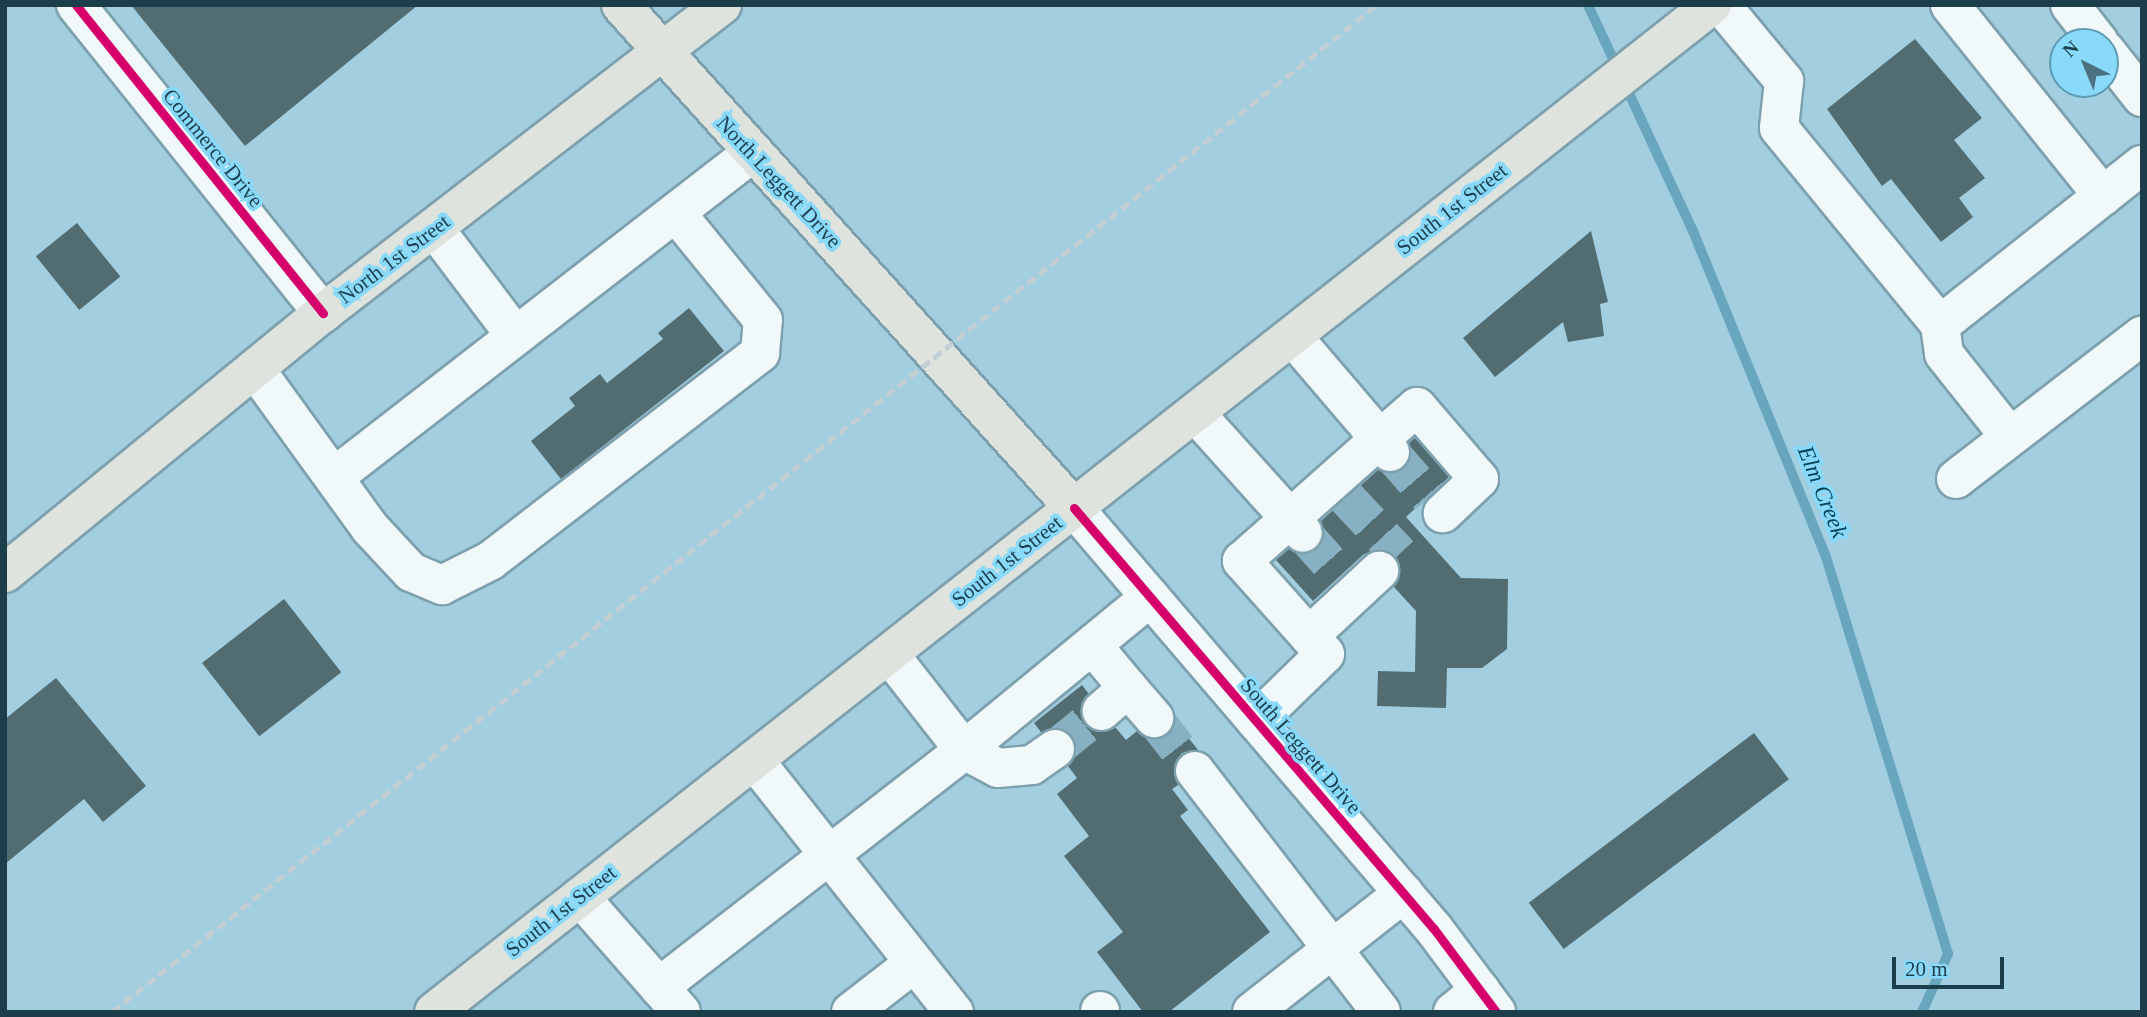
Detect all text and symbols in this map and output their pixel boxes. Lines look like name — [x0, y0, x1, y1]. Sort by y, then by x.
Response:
north arrow — [2049, 28, 2119, 98]
text: N — [2059, 36, 2083, 61]
street label: Commerce Drive — [158, 84, 268, 212]
street label: North Leggett Drive — [711, 111, 847, 253]
street label: South 1st Street — [1392, 158, 1512, 260]
street label: North 1st Street — [333, 209, 455, 309]
water label: Elm Creek — [1791, 442, 1853, 542]
street label: South 1st Street — [947, 510, 1067, 612]
street label: South Leggett Drive — [1235, 673, 1367, 819]
street label: South 1st Street — [501, 860, 621, 962]
scale bar — [1895, 944, 2007, 988]
text: 20 m — [1905, 957, 1948, 981]

